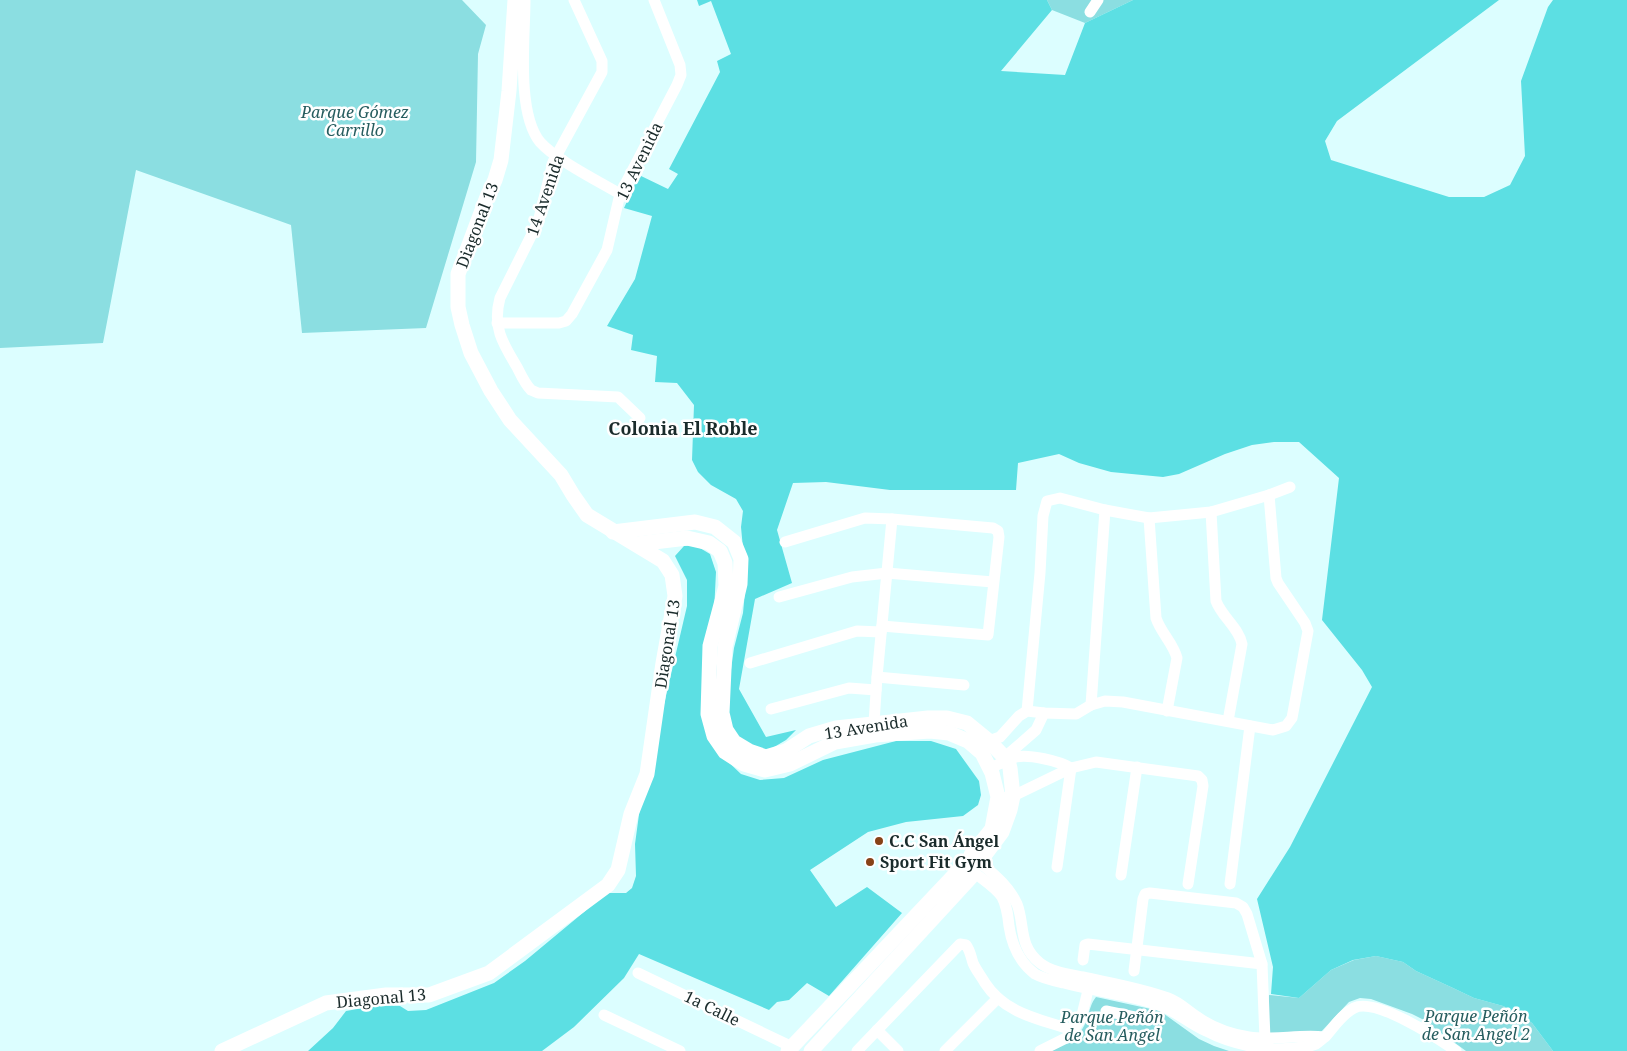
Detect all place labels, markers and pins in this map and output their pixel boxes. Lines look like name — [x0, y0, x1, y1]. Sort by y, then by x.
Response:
place label: C.C San Ángel — [889, 830, 999, 852]
marker: C.C San Ángel — [873, 835, 885, 847]
place label: Sport Fit Gym — [880, 851, 992, 873]
marker: Sport Fit Gym — [864, 856, 876, 868]

